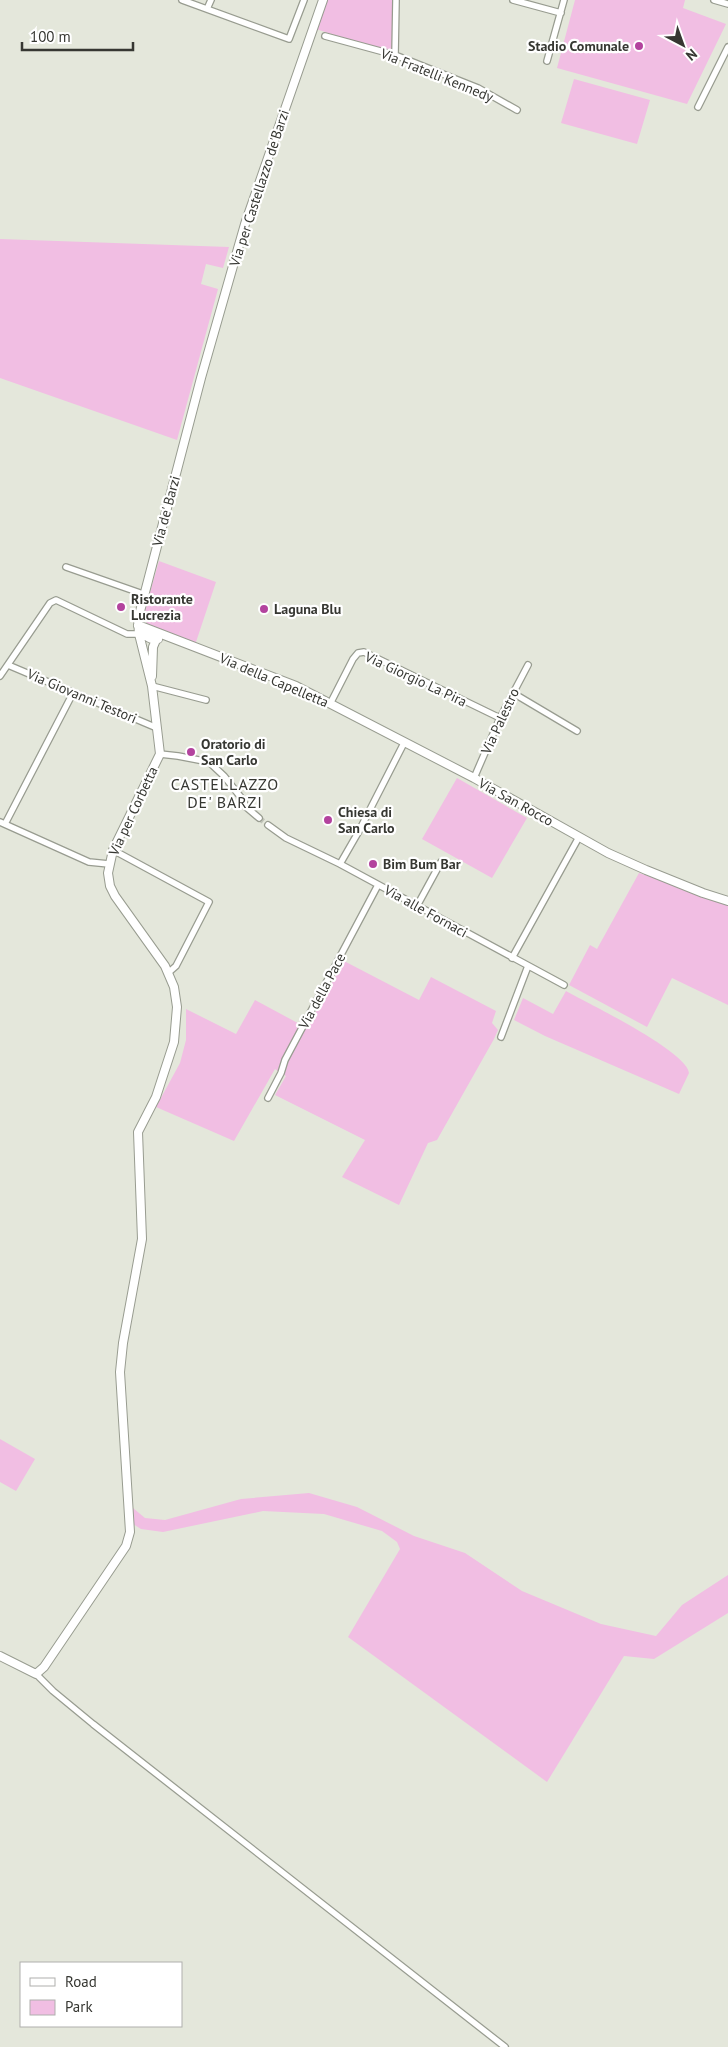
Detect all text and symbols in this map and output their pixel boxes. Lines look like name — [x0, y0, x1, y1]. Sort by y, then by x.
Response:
scale bar — [22, 20, 134, 52]
north arrow — [658, 20, 708, 70]
text: 100 m — [30, 27, 71, 46]
place label: Stadio Comunale — [528, 37, 629, 55]
marker: Stadio Comunale — [633, 40, 645, 52]
street label: Via Fratelli Kennedy — [377, 44, 497, 106]
text: N — [682, 45, 701, 65]
street label: Via per Castellazzo de'Barzi — [225, 107, 293, 270]
street label: Via de' Barzi — [148, 474, 184, 549]
place label: Ristorante Lucrezia — [131, 590, 193, 624]
place label: Laguna Blu — [274, 600, 341, 618]
marker: Ristorante Lucrezia — [115, 601, 127, 613]
marker: Laguna Blu — [258, 603, 270, 615]
street label: Via Giorgio La Pira — [361, 647, 470, 711]
street label: Via della Capelletta — [216, 648, 331, 711]
street label: Via Giovanni Testori — [23, 664, 140, 727]
street label: Via Palestro — [476, 685, 523, 758]
place label: Oratorio di San Carlo — [201, 735, 266, 769]
marker: Oratorio di San Carlo — [185, 746, 197, 758]
street label: Via per Corbetta — [104, 763, 162, 859]
district label: CASTELLAZZO DE' BARZI — [171, 774, 279, 812]
street label: Via San Rocco — [475, 774, 557, 830]
place label: Chiesa di San Carlo — [338, 803, 395, 837]
marker: Chiesa di San Carlo — [322, 814, 334, 826]
place label: Bim Bum Bar — [383, 855, 461, 873]
marker: Bim Bum Bar — [367, 858, 379, 870]
street label: Via alle Fornaci — [380, 880, 471, 941]
street label: Via della Pace — [294, 950, 349, 1033]
legend — [20, 1962, 182, 2027]
text: Road — [65, 1972, 97, 1991]
text: Park — [65, 1997, 93, 2016]

